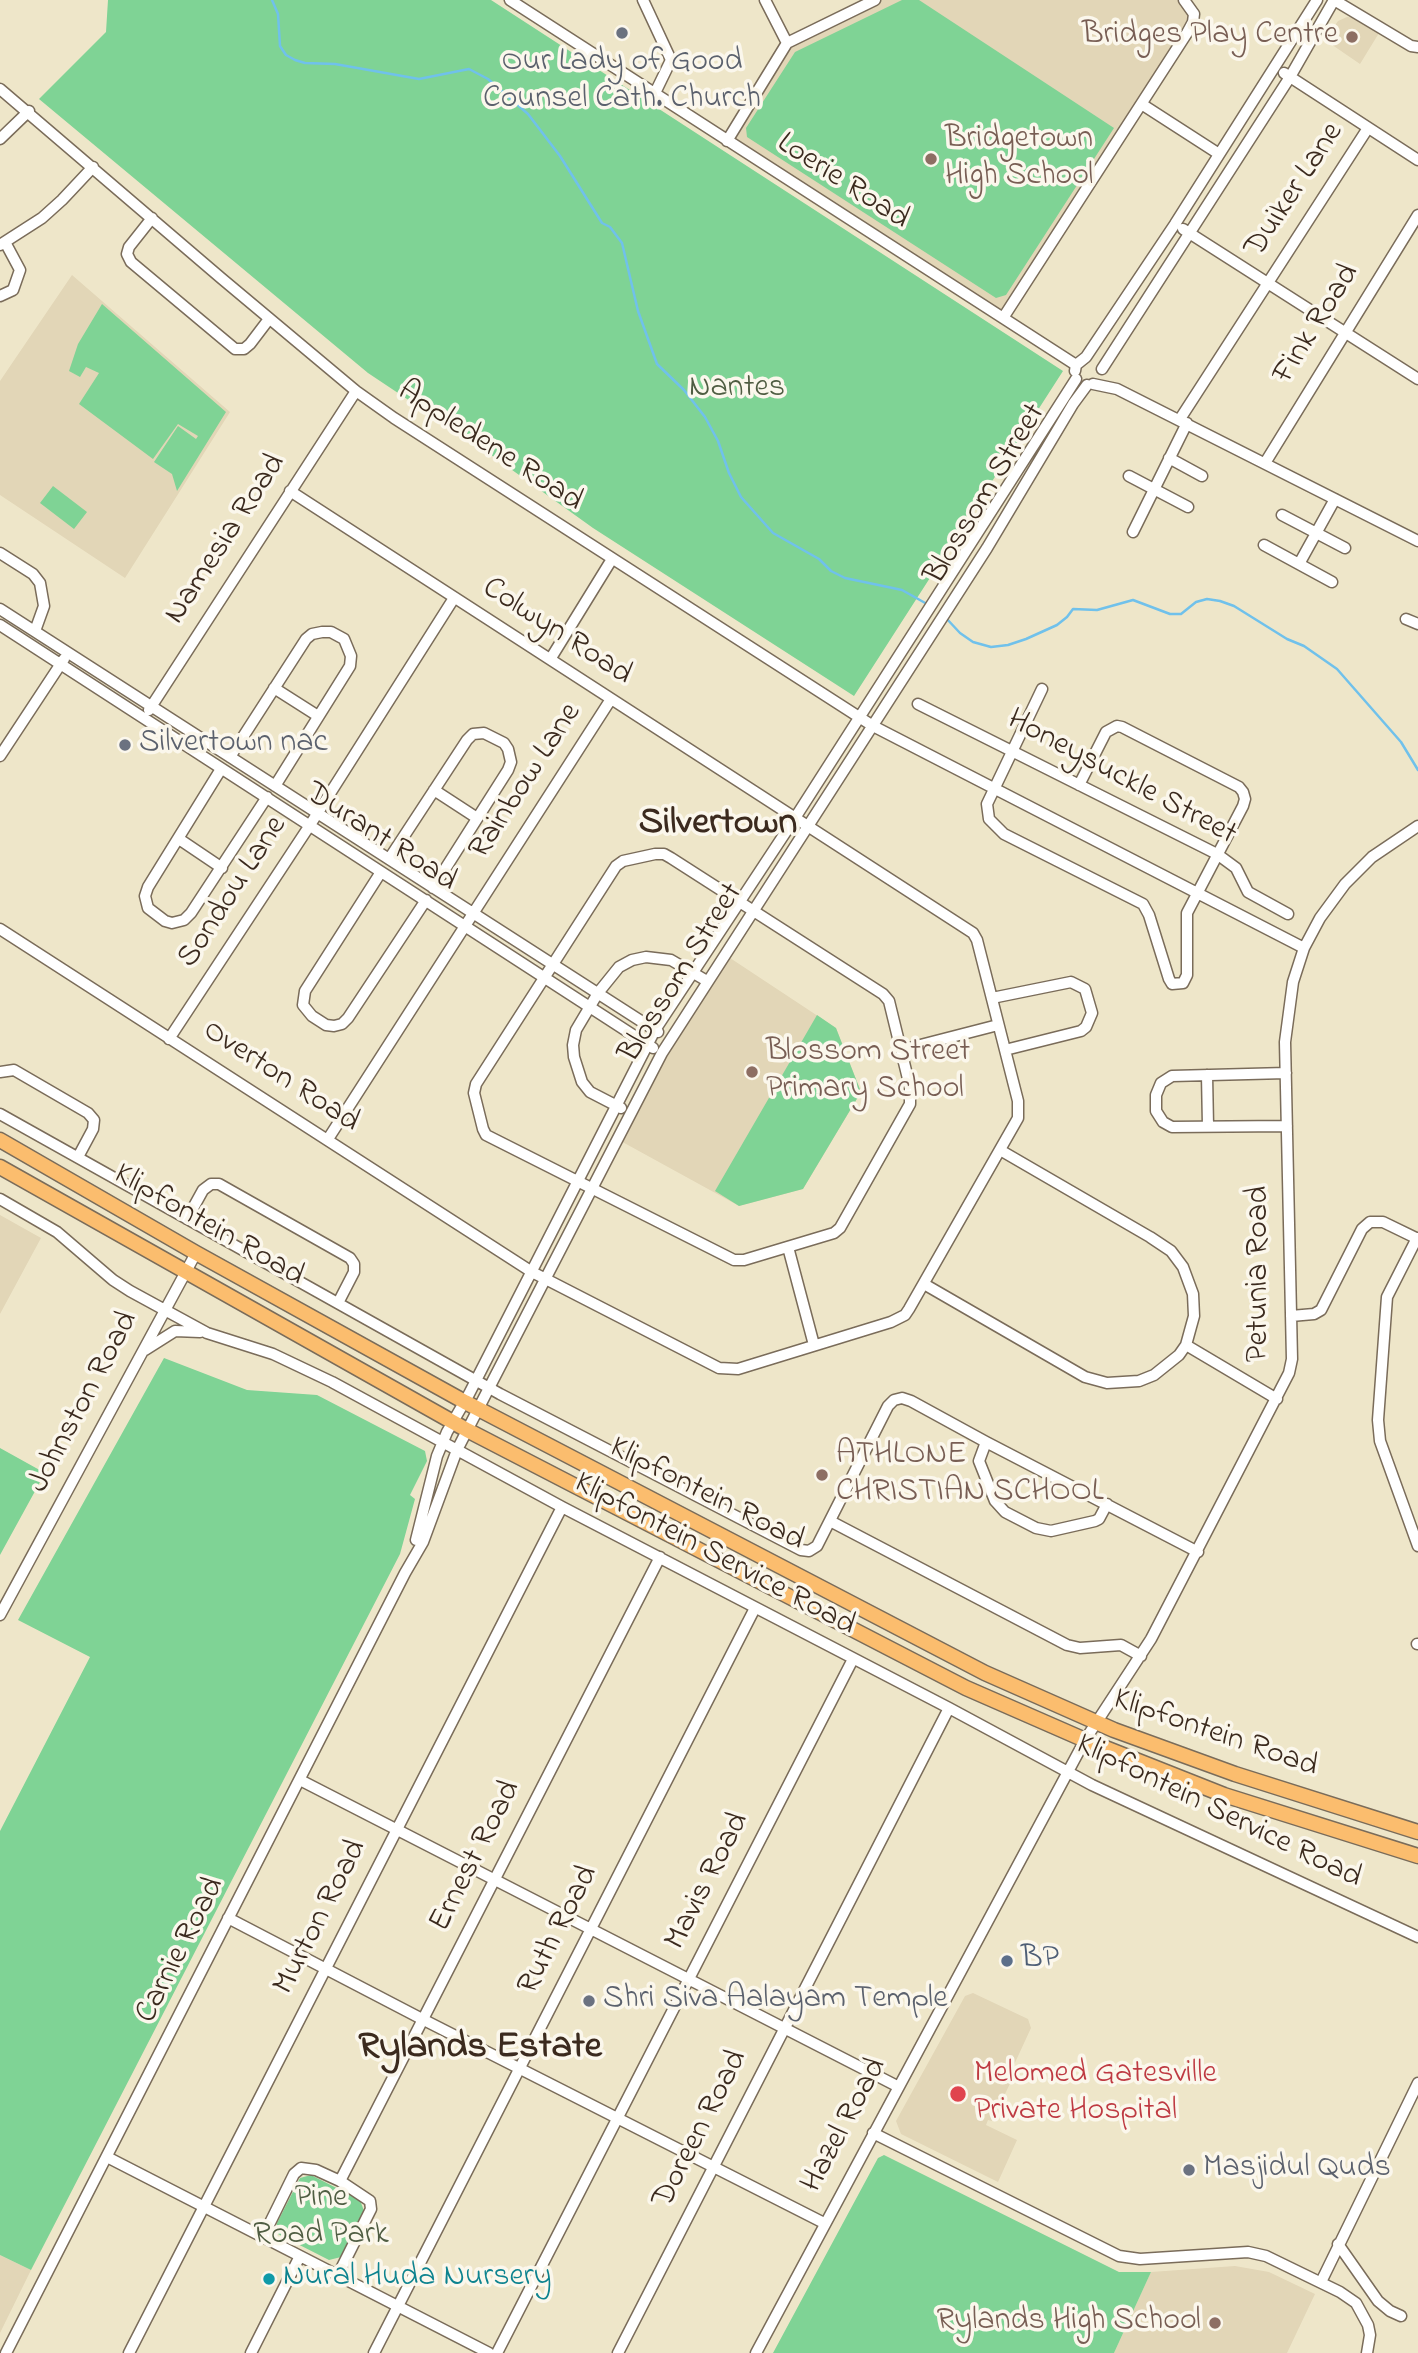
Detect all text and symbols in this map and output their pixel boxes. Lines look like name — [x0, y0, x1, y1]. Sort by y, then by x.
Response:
place label: Bridges Play Centre — [1082, 18, 1338, 56]
marker: Our Lady of Good Counsel Cath. Church — [614, 25, 630, 41]
marker: Bridges Play Centre — [1344, 29, 1360, 45]
place label: Our Lady of Good Counsel Cath. Church — [483, 45, 761, 120]
street label: Duiker Lane — [1238, 116, 1354, 266]
place label: Bridgetown High School — [945, 122, 1093, 197]
street label: Loerie Road — [768, 126, 916, 240]
marker: Bridgetown High School — [923, 151, 939, 167]
street label: Fink Road — [1266, 258, 1370, 392]
park label: Nantes — [689, 371, 785, 409]
street label: Appledene Road — [389, 374, 589, 522]
street label: Blossom Street — [918, 398, 1056, 592]
street label: Namesia Road — [158, 448, 296, 632]
street label: Colwyn Road — [474, 570, 638, 696]
street label: Rainbow Lane — [462, 697, 592, 867]
street label: Honeysuckle Street — [1000, 702, 1242, 856]
place label: Silvertown nac — [139, 726, 328, 764]
marker: Silvertown nac — [117, 737, 133, 753]
street label: Durant Road — [297, 776, 463, 902]
district label: Silvertown — [639, 803, 797, 849]
street label: Sondou Lane — [171, 810, 297, 976]
street label: Blossom Street — [613, 877, 753, 1071]
street label: Overton Road — [194, 1013, 366, 1143]
place label: Blossom Street Primary School — [766, 1035, 970, 1110]
marker: Blossom Street Primary School — [744, 1064, 760, 1080]
street label: Klipfontein Road — [106, 1157, 310, 1297]
street label: Petunia Road — [1242, 1186, 1280, 1362]
street label: Johnston Road — [21, 1306, 149, 1500]
street label: Klipfontein Road — [602, 1430, 810, 1562]
place label: ATHLONE CHRISTIAN SCHOOL — [836, 1438, 1104, 1513]
street label: Klipfontein Service Road — [567, 1466, 861, 1646]
marker: ATHLONE CHRISTIAN SCHOOL — [814, 1467, 830, 1483]
street label: Klipfontein Road — [1108, 1682, 1322, 1788]
street label: Klipfontein Service Road — [1069, 1727, 1367, 1899]
street label: Ernest Road — [423, 1775, 531, 1939]
street label: Mavis Road — [658, 1807, 760, 1957]
street label: Murton Road — [267, 1834, 377, 2002]
street label: Ruth Road — [511, 1860, 609, 2002]
street label: Carnie Road — [129, 1872, 235, 2030]
place label: BP — [1021, 1942, 1059, 1980]
marker: BP — [999, 1953, 1015, 1969]
place label: Shri Siva Aalayam Temple — [603, 1982, 948, 2020]
marker: Shri Siva Aalayam Temple — [581, 1993, 597, 2009]
district label: Rylands Estate — [358, 2027, 602, 2073]
street label: Doreen Road — [646, 2045, 758, 2215]
street label: Hazel Road — [795, 2052, 897, 2200]
place label: Melomed Gatesville Private Hospital — [974, 2057, 1217, 2132]
marker: Melomed Gatesville Private Hospital — [948, 2084, 968, 2104]
place label: Masjidul Quds — [1203, 2151, 1391, 2189]
marker: Masjidul Quds — [1181, 2162, 1197, 2178]
park label: Pine Road Park — [253, 2181, 389, 2256]
place label: Nural Huda Nursery — [283, 2260, 552, 2298]
marker: Nural Huda Nursery — [261, 2271, 277, 2287]
place label: Rylands High School — [936, 2304, 1201, 2342]
marker: Rylands High School — [1207, 2315, 1223, 2331]

